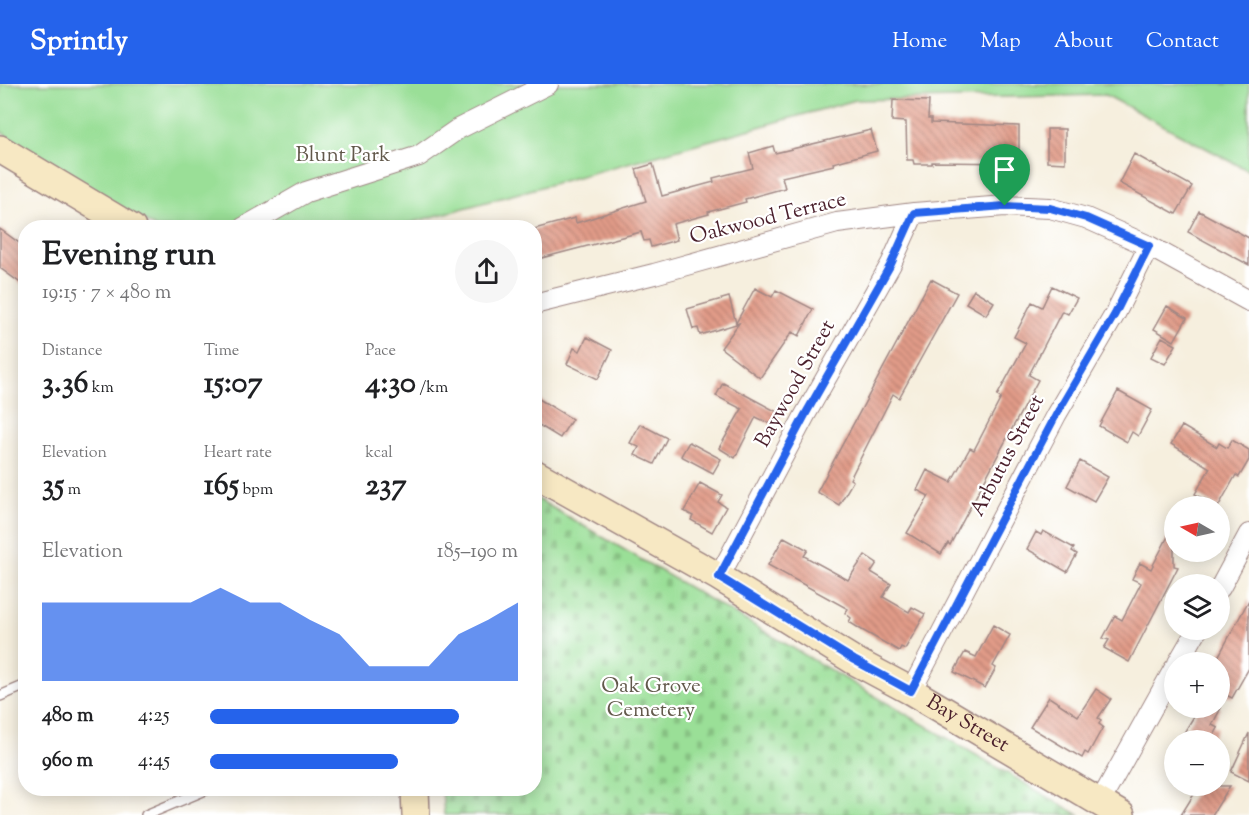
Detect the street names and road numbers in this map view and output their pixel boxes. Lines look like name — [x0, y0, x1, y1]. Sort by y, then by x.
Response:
street label: Oakwood Terrace — [687, 185, 849, 253]
street label: Baywood Street — [749, 315, 843, 453]
street label: Arbutus Street — [963, 390, 1053, 522]
street label: Bay Street — [920, 688, 1014, 761]

